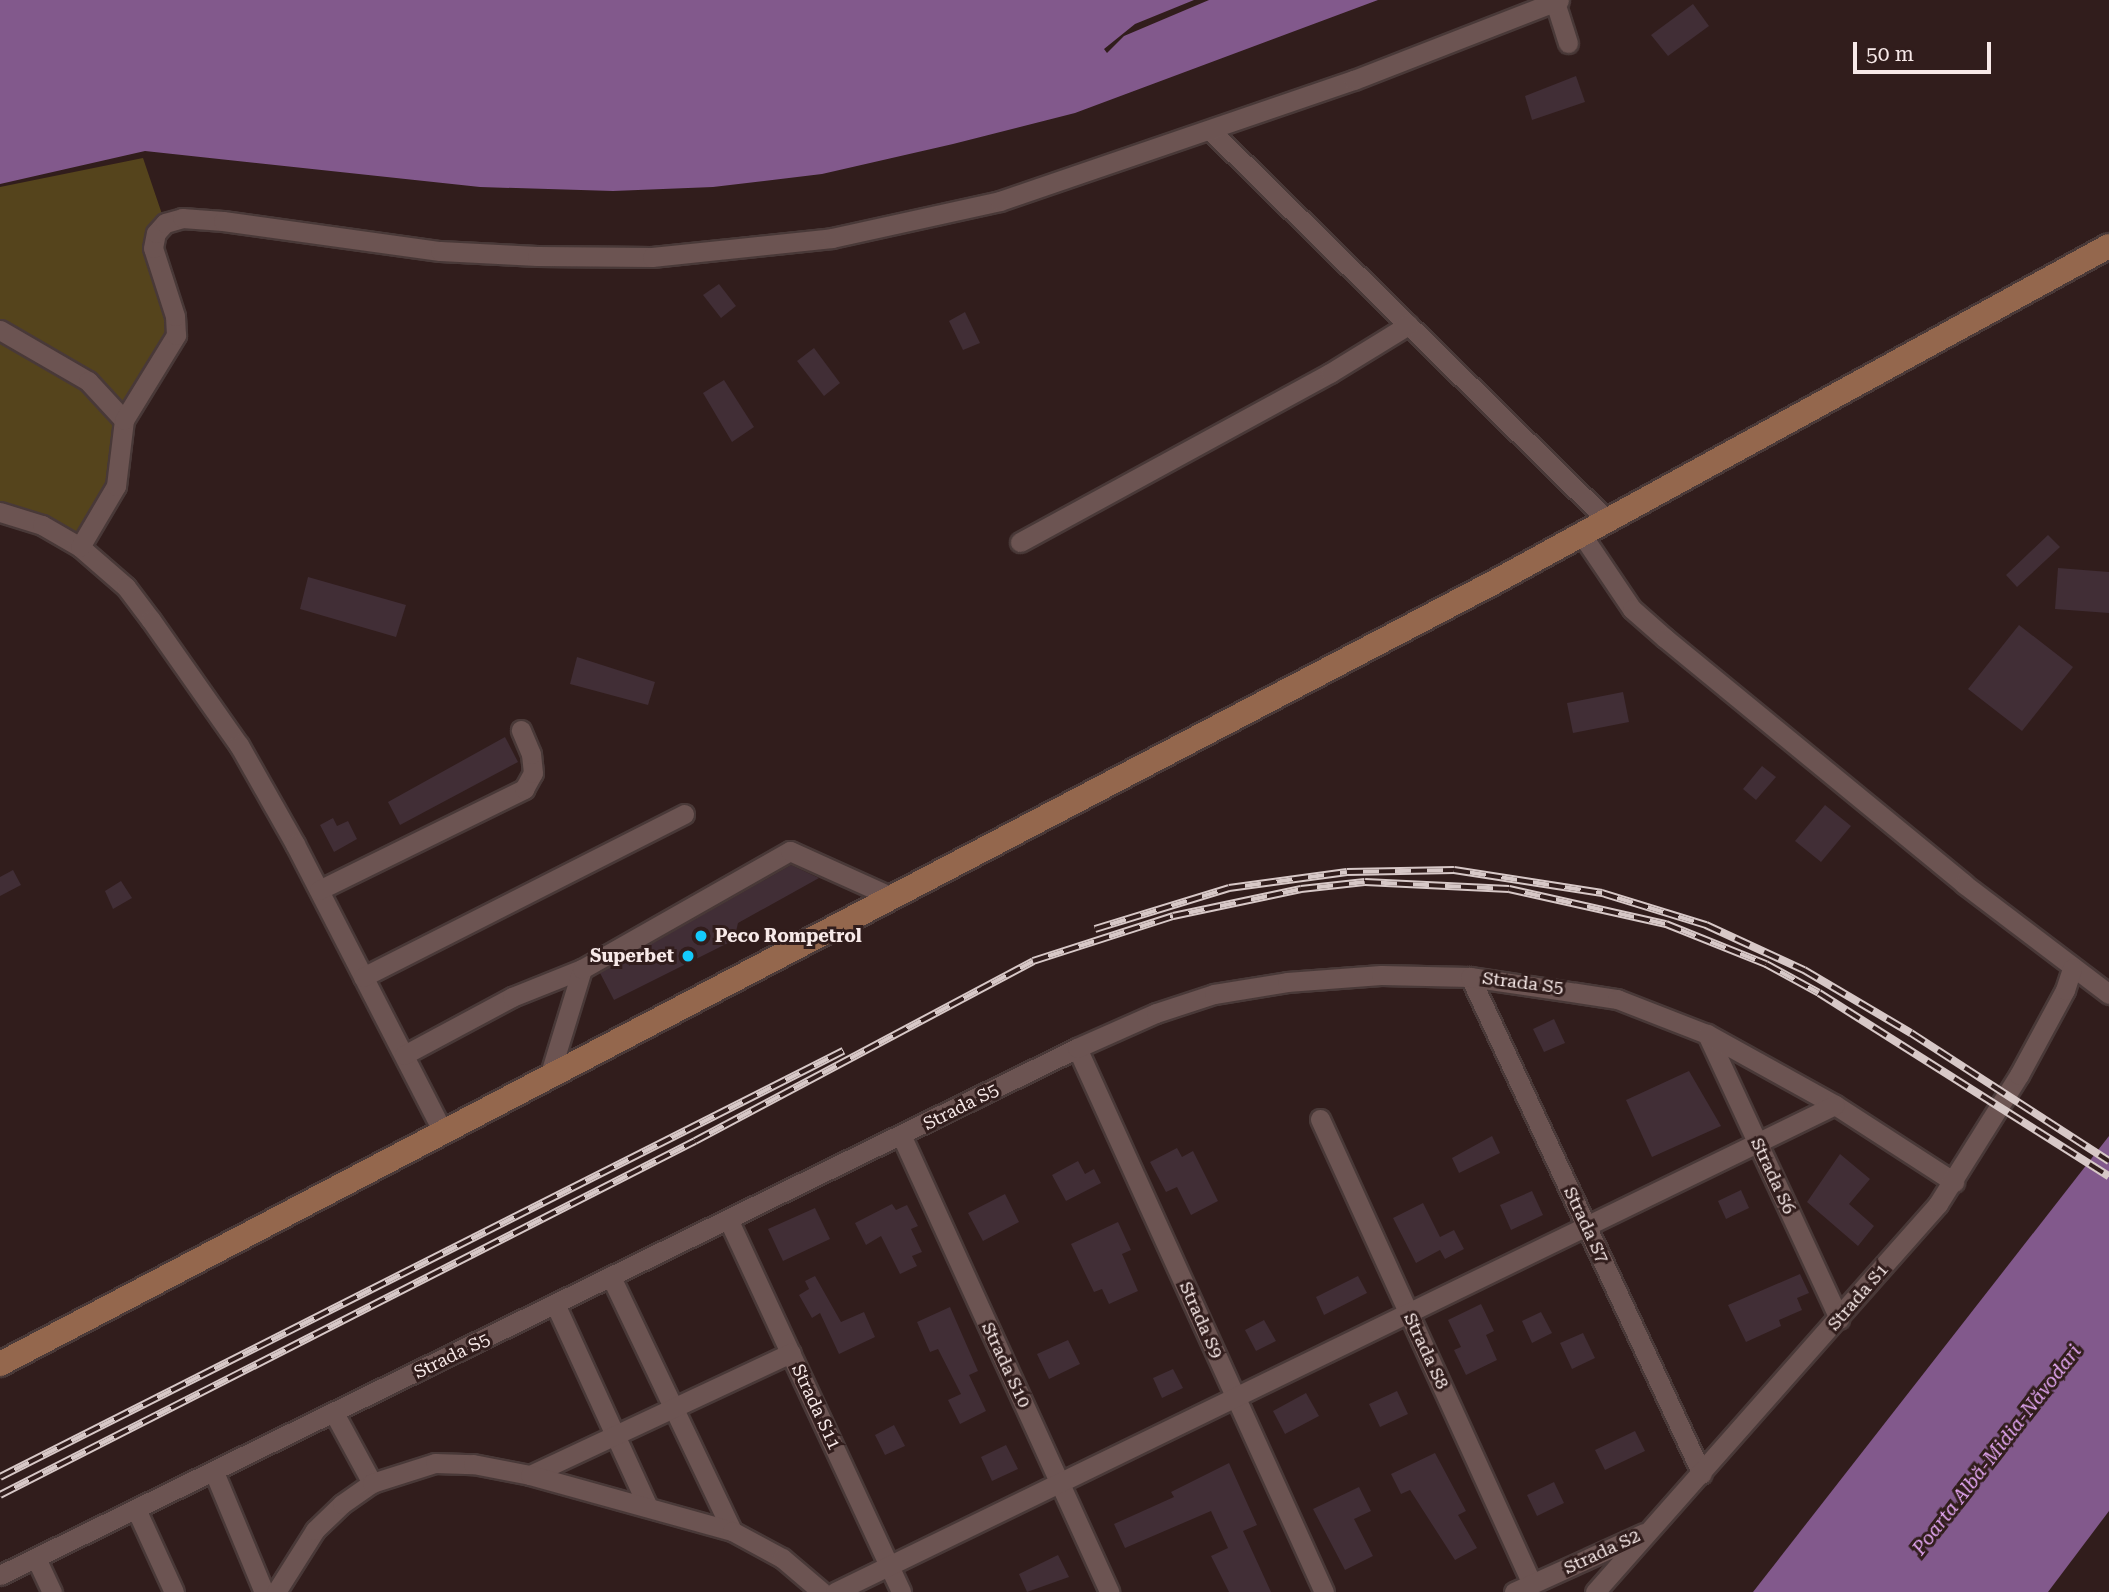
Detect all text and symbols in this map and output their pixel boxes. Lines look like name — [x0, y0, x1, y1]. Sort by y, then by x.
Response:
scale bar — [1857, 28, 1995, 72]
text: 50 m — [1866, 42, 1914, 66]
place label: Peco Rompetrol — [715, 925, 862, 947]
marker: Peco Rompetrol — [693, 928, 709, 944]
place label: Superbet — [590, 945, 674, 967]
marker: Superbet — [680, 948, 696, 964]
street label: Strada S5 — [1481, 967, 1565, 999]
street label: Strada S5 — [920, 1079, 1002, 1135]
street label: Strada S6 — [1746, 1134, 1800, 1218]
street label: Strada S7 — [1559, 1183, 1613, 1267]
street label: Strada S1 — [1823, 1259, 1893, 1335]
street label: Strada S9 — [1175, 1278, 1227, 1362]
street label: Strada S8 — [1399, 1309, 1453, 1393]
street label: Strada S10 — [977, 1319, 1035, 1411]
street label: Strada S5 — [411, 1328, 493, 1384]
water label: Poarta Albă-Midia-Năvodari — [1908, 1340, 2086, 1560]
street label: Strada S11 — [787, 1361, 845, 1453]
street label: Strada S2 — [1560, 1525, 1644, 1579]

